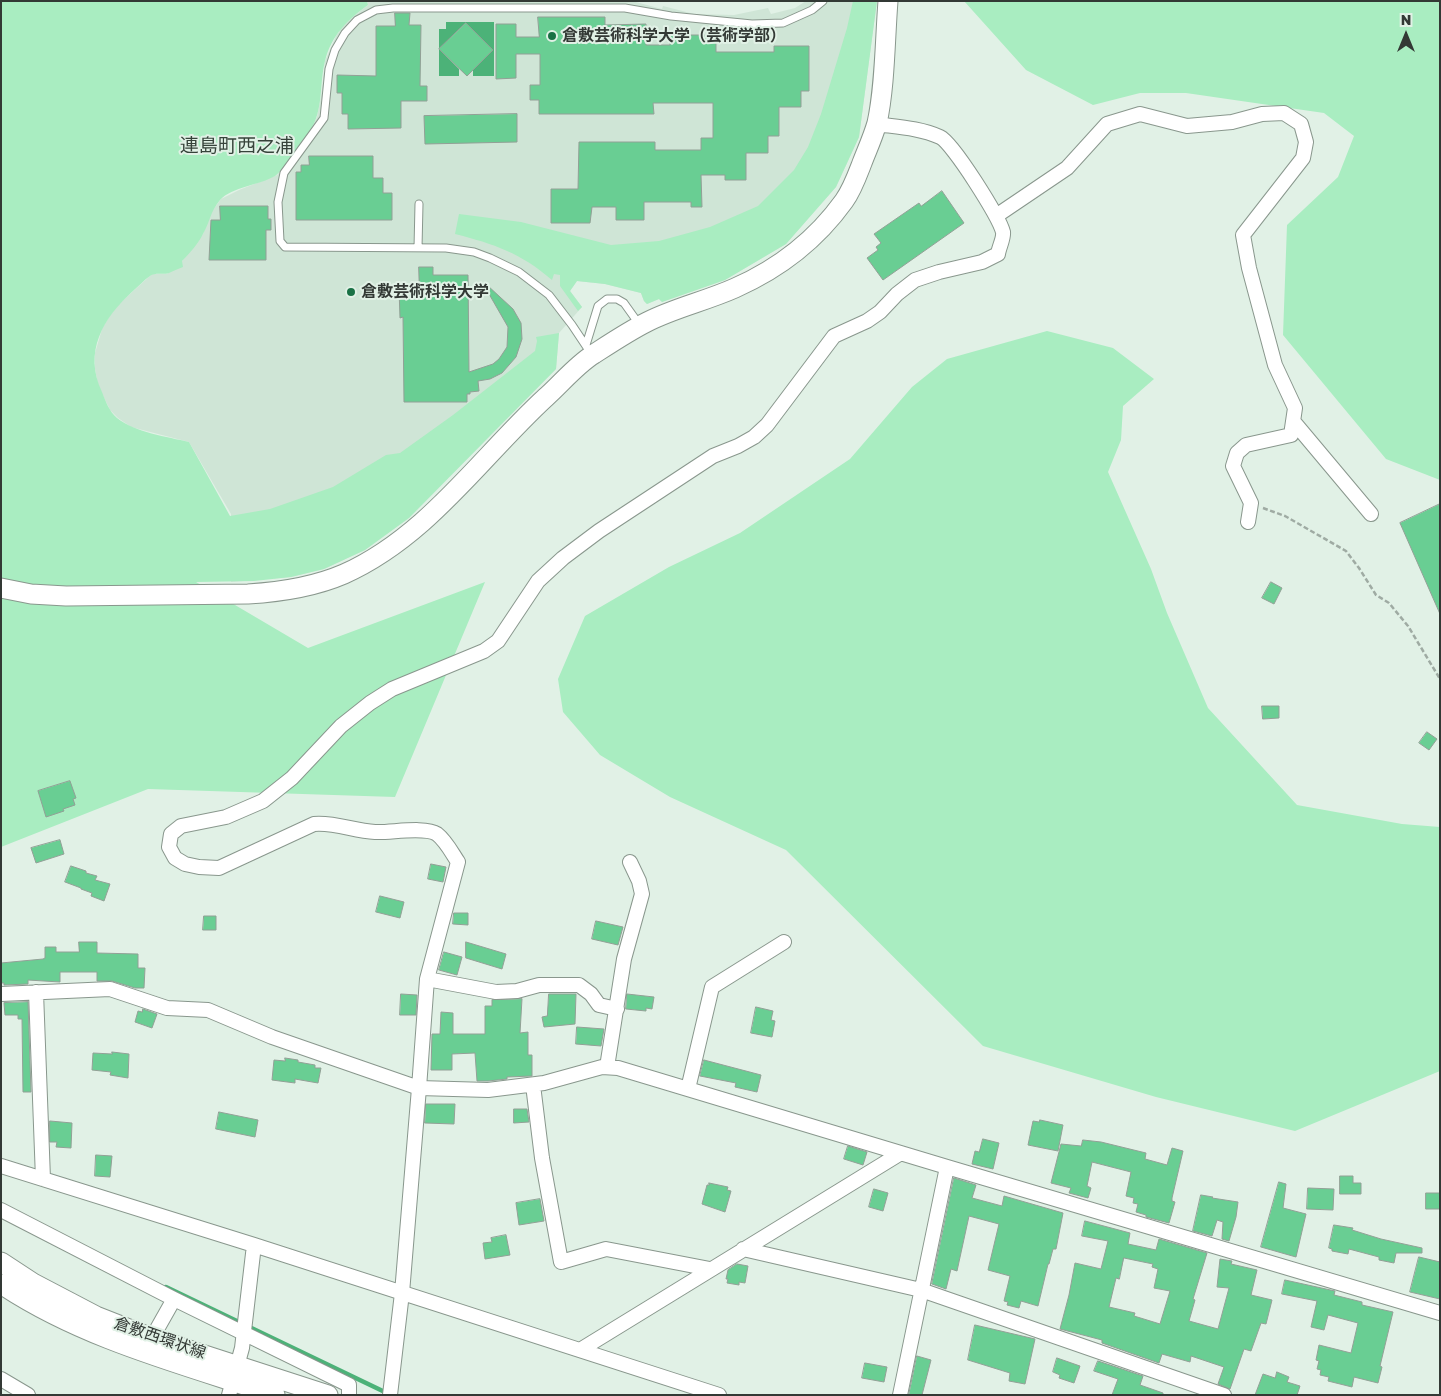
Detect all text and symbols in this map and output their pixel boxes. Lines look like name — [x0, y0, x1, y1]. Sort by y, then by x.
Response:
north arrow — [1381, 10, 1431, 60]
text: N — [1401, 11, 1411, 28]
place label: 倉敷芸術科学大学（芸術学部） — [562, 26, 786, 46]
marker: 倉敷芸術科学大学（芸術学部） — [546, 30, 558, 42]
district label: 連島町西之浦 — [180, 135, 294, 157]
place label: 倉敷芸術科学大学 — [361, 282, 489, 302]
marker: 倉敷芸術科学大学 — [345, 286, 357, 298]
street label: 倉敷西環状線 — [111, 1313, 209, 1363]

